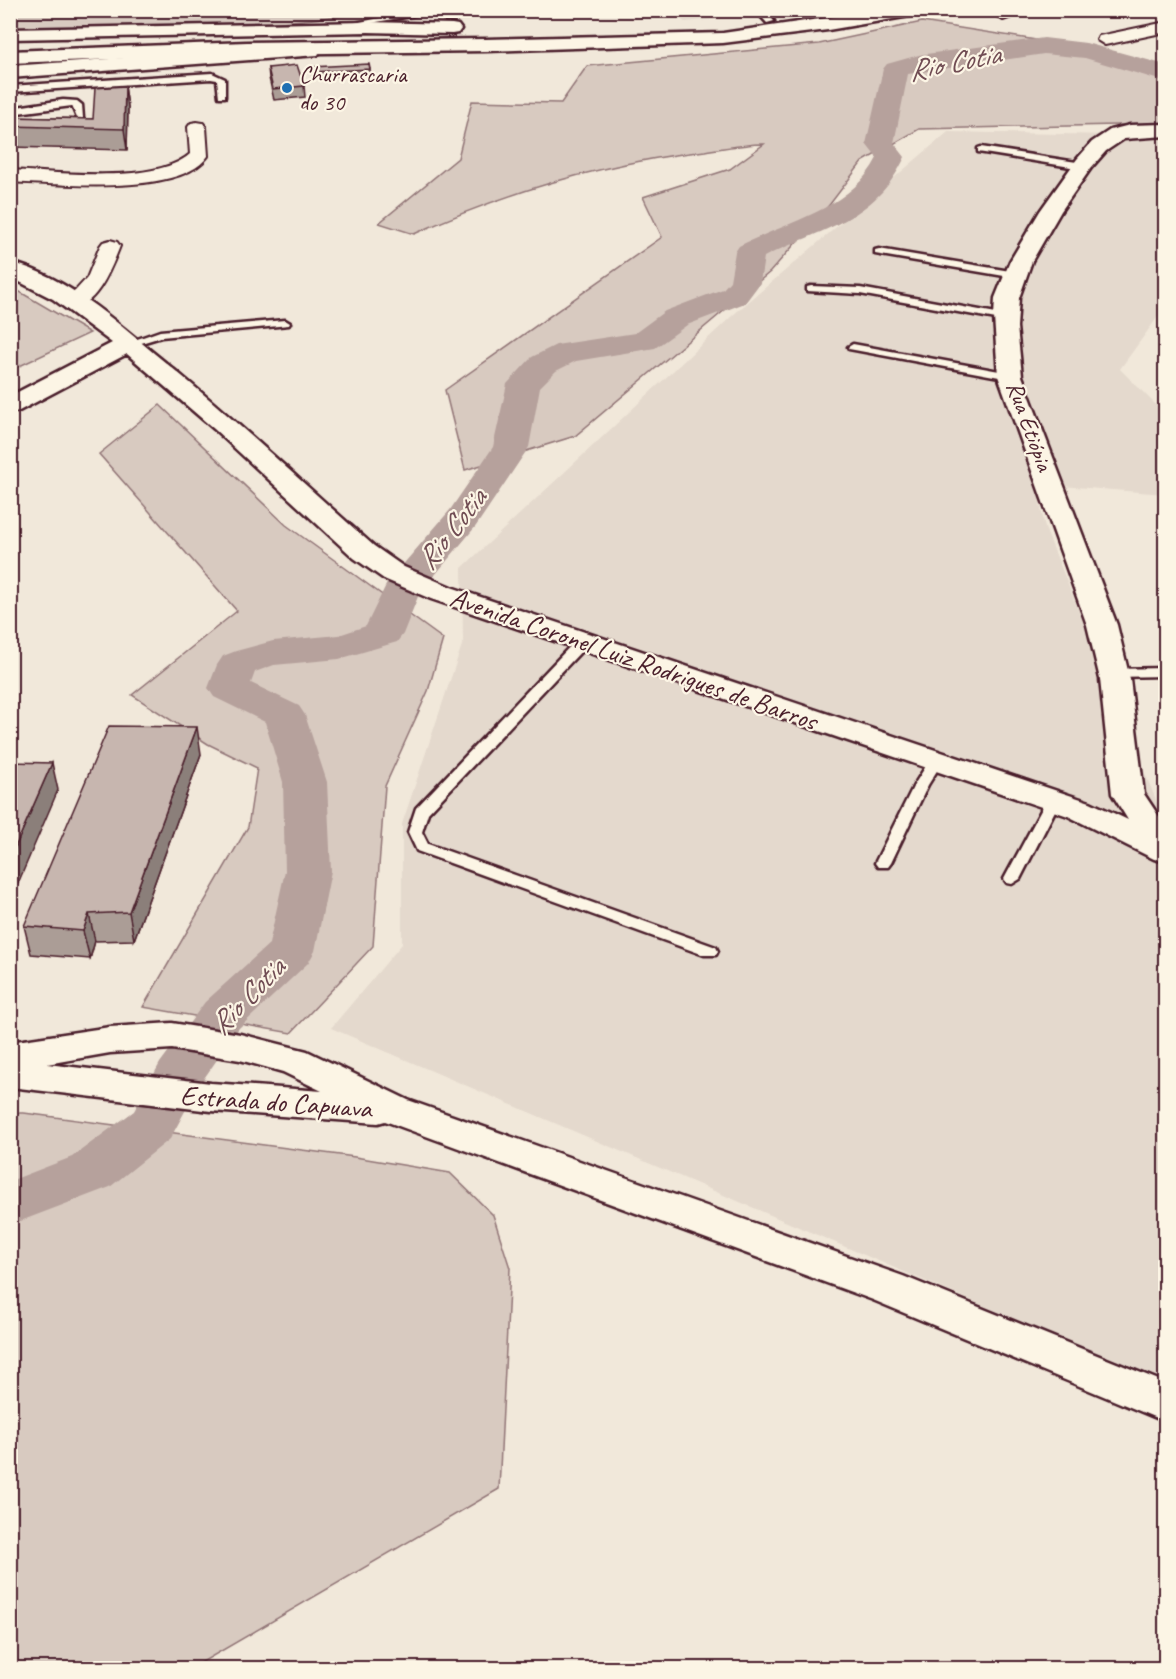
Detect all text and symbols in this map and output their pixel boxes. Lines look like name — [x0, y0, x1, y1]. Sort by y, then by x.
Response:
water label: Rio Cotia — [905, 34, 1006, 89]
place label: Churrascaria do 30 — [299, 59, 408, 117]
marker: Churrascaria do 30 — [280, 81, 294, 95]
street label: Rua Etiópia — [1000, 377, 1061, 476]
water label: Rio Cotia — [408, 479, 496, 577]
street label: Avenida Coronel Luiz Rodrigues de Barros — [446, 579, 824, 739]
water label: Rio Cotia — [201, 947, 295, 1042]
street label: Estrada do Capuava — [179, 1077, 375, 1126]

